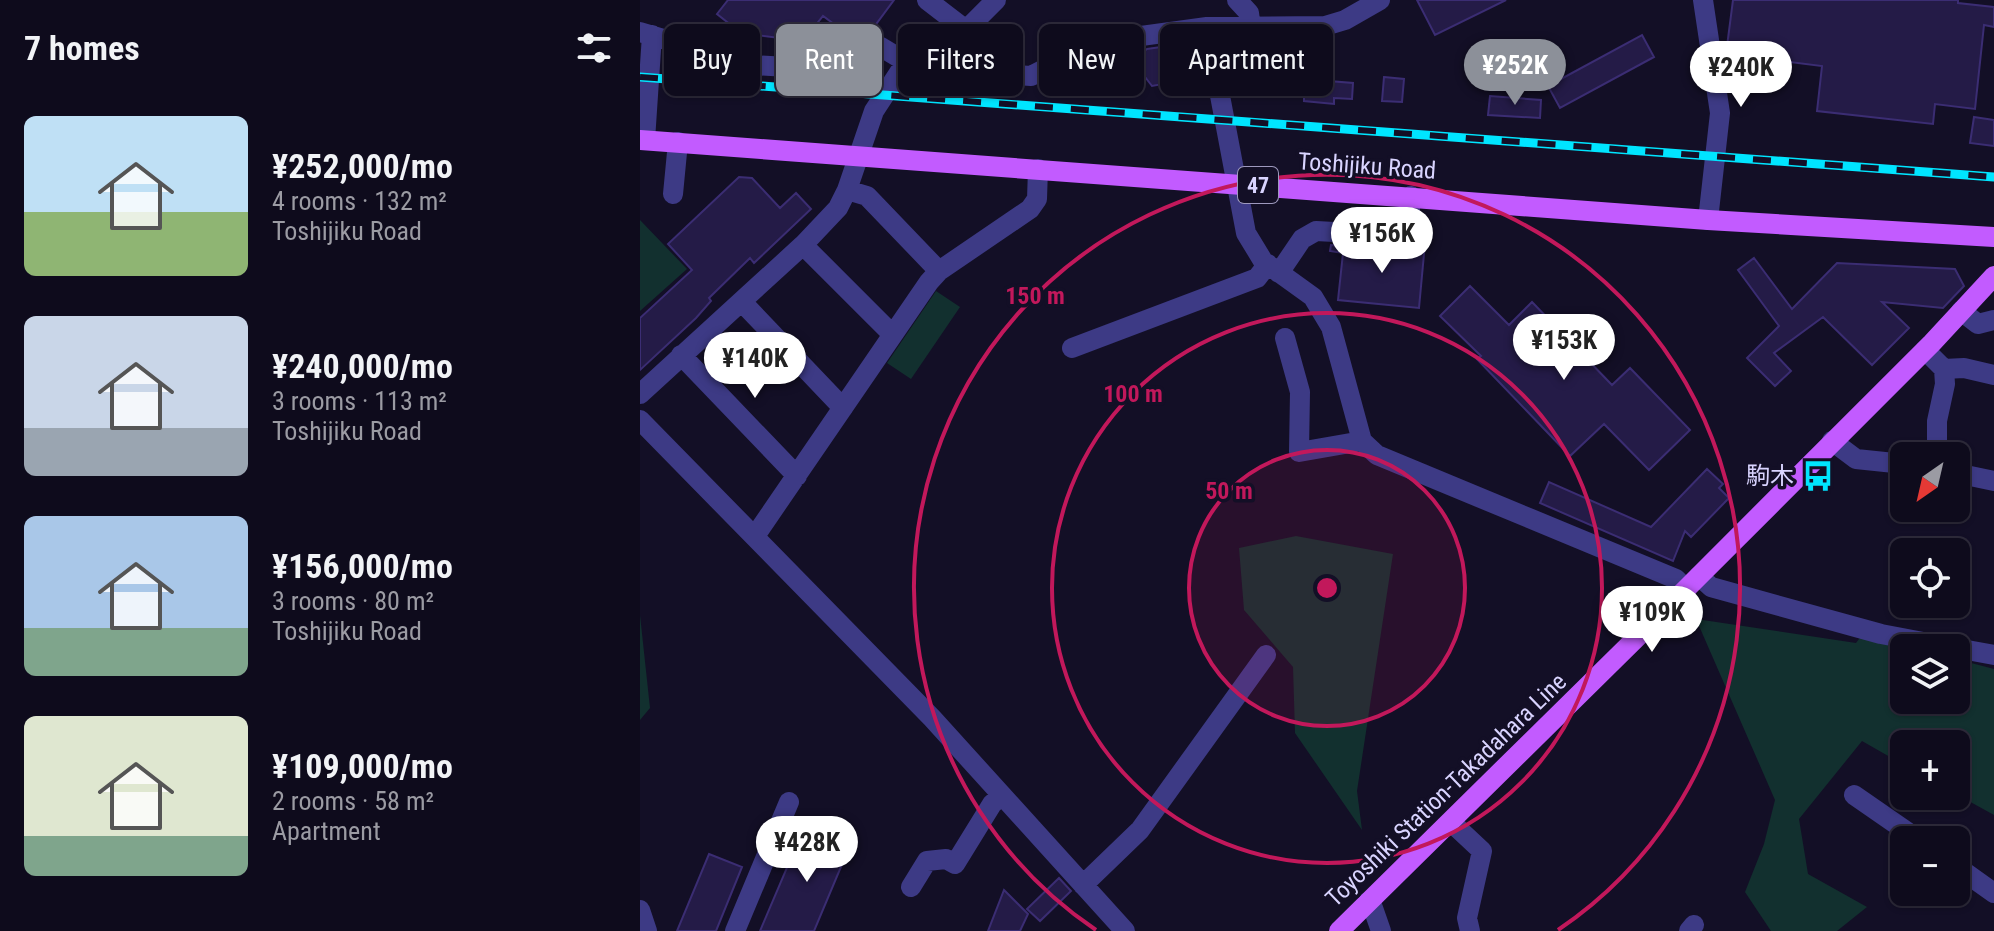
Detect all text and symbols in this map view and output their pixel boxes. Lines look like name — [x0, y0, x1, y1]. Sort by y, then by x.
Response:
chip: Buy — [664, 24, 760, 96]
chip: Rent — [776, 24, 882, 96]
chip: Filters — [898, 24, 1023, 96]
chip: New — [1039, 24, 1144, 96]
chip: Apartment — [1160, 24, 1333, 96]
icon: filters — [572, 26, 616, 70]
text: 7 homes — [24, 28, 140, 68]
pin: ¥252K — [1459, 39, 1571, 107]
pin: ¥240K — [1685, 41, 1797, 109]
text: ¥252K — [1482, 50, 1548, 80]
text: ¥240K — [1708, 52, 1774, 82]
text: ¥252,000/mo — [272, 146, 453, 186]
street label: Toshijiku Road — [1297, 147, 1437, 185]
icon: home — [88, 148, 184, 244]
road number: 47 — [1238, 167, 1278, 203]
text: 4 rooms · 132 m² — [272, 186, 447, 216]
pin: ¥156K — [1326, 207, 1438, 275]
text: Toshijiku Road — [272, 216, 422, 246]
text: ¥156K — [1349, 218, 1415, 248]
text: 150 m — [1005, 282, 1065, 310]
pin: ¥153K — [1508, 314, 1620, 382]
text: ¥153K — [1531, 325, 1597, 355]
pin: ¥140K — [699, 332, 811, 400]
text: ¥140K — [722, 343, 788, 373]
text: ¥240,000/mo — [272, 346, 453, 386]
icon: home — [88, 348, 184, 444]
text: 100 m — [1103, 380, 1163, 408]
text: 3 rooms · 113 m² — [272, 386, 447, 416]
text: Toshijiku Road — [272, 416, 422, 446]
north arrow — [1890, 442, 1970, 522]
map controls — [1890, 442, 1970, 906]
bus stop icon: 駒木 — [1801, 459, 1835, 493]
place label: 駒木 — [1746, 462, 1794, 490]
text: 50 m — [1205, 477, 1253, 505]
button: locate — [1890, 538, 1970, 618]
text: ¥156,000/mo — [272, 546, 453, 586]
icon: home — [88, 548, 184, 644]
centre of rings — [1313, 574, 1341, 602]
text: 3 rooms · 80 m² — [272, 586, 434, 616]
pin: ¥109K — [1596, 586, 1708, 654]
text: ¥109K — [1619, 597, 1685, 627]
text: Toshijiku Road — [272, 616, 422, 646]
button: layers — [1890, 634, 1970, 714]
street label: Toyoshiki Station-Takadahara Line — [1320, 668, 1572, 912]
button: + — [1890, 730, 1970, 810]
text: ¥109,000/mo — [272, 746, 453, 786]
icon: home — [88, 748, 184, 844]
text: 2 rooms · 58 m² — [272, 786, 434, 816]
text: Apartment — [272, 816, 381, 846]
pin: ¥428K — [751, 816, 863, 884]
button: − — [1890, 826, 1970, 906]
text: ¥428K — [774, 827, 840, 857]

